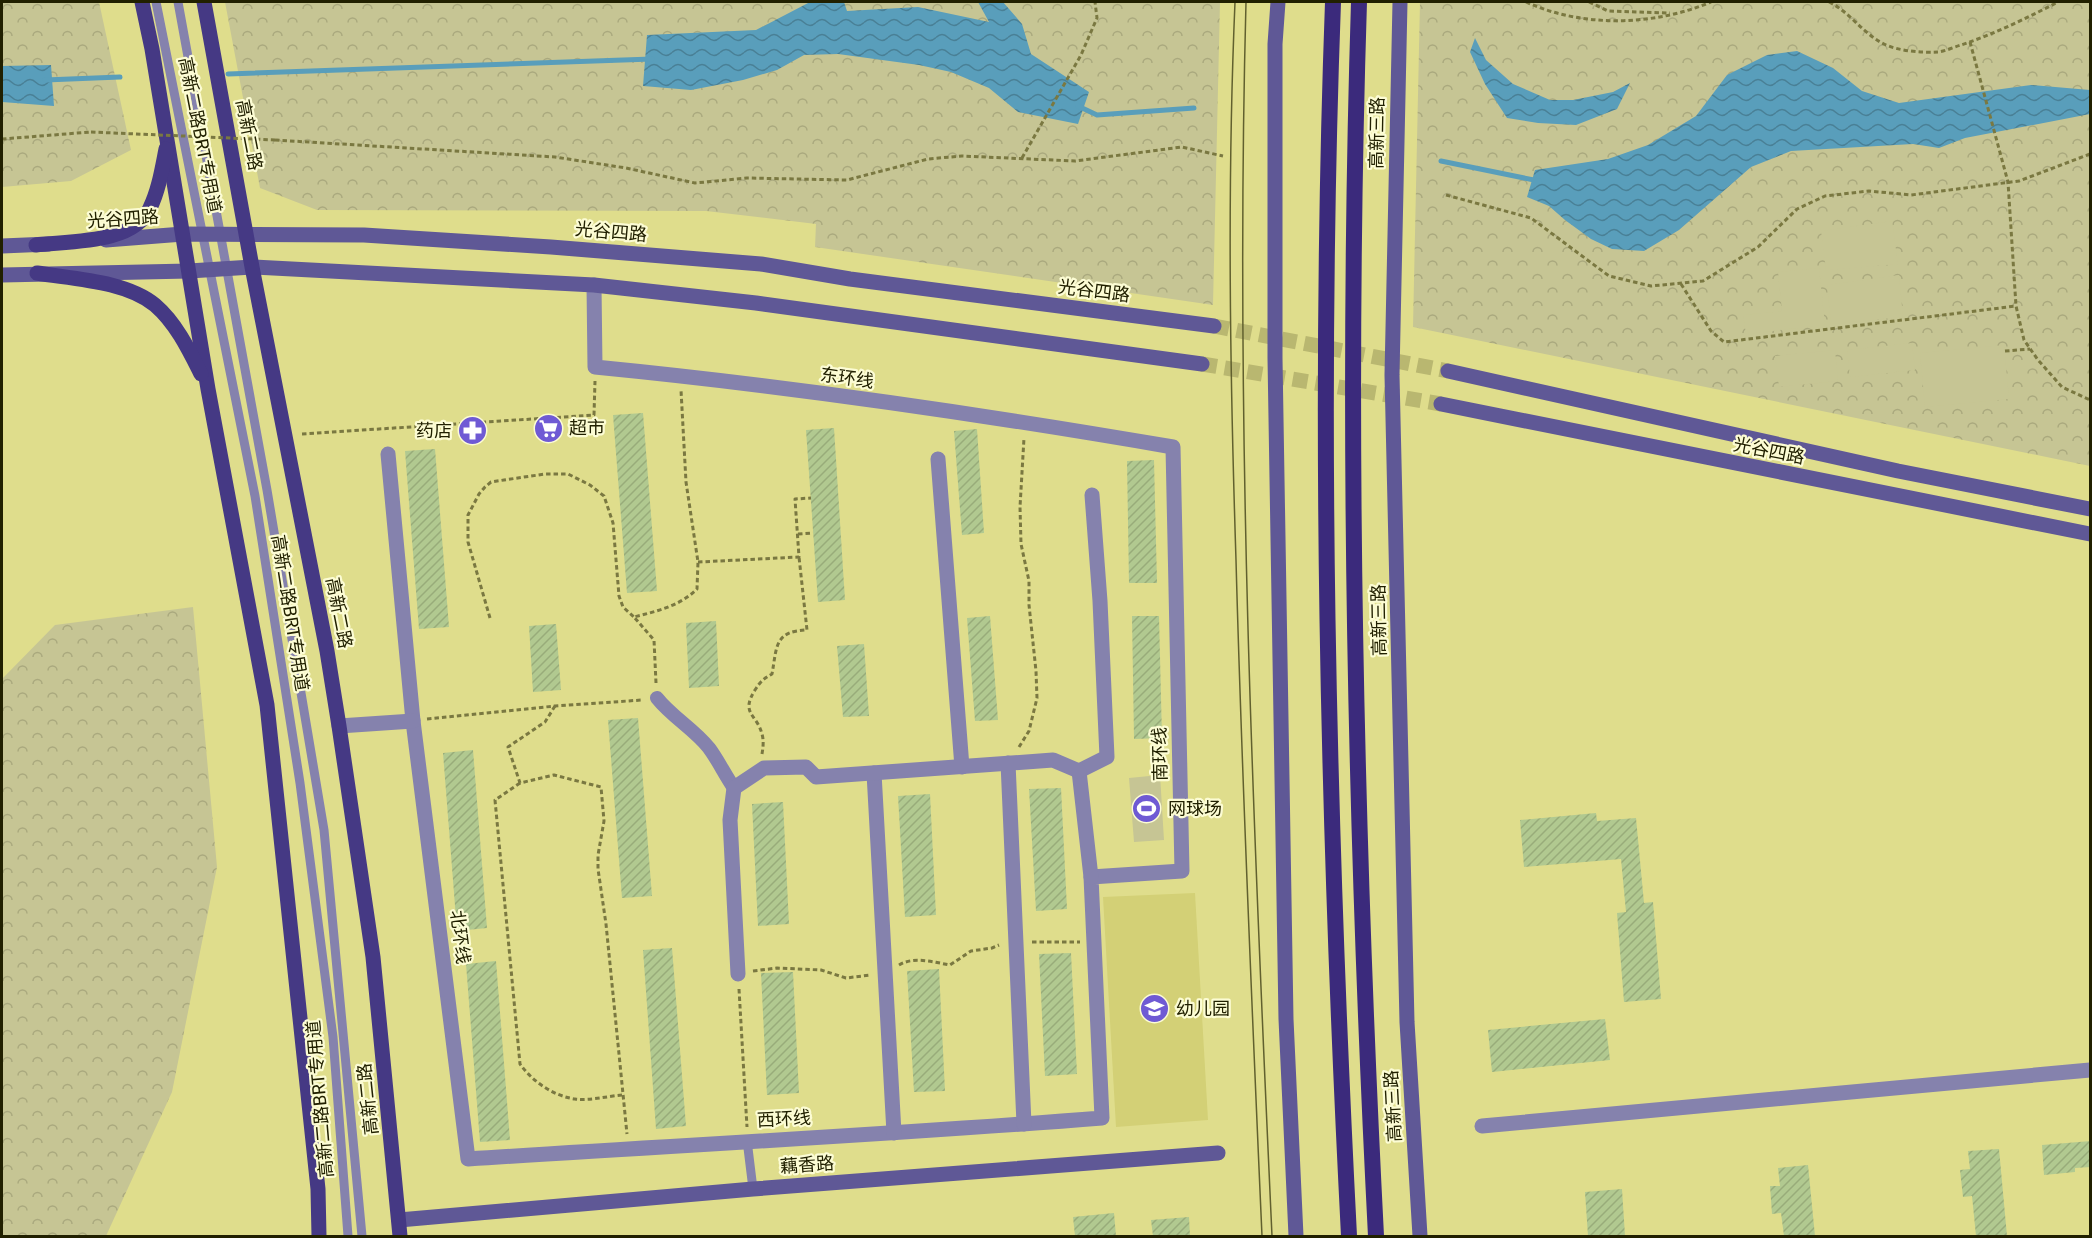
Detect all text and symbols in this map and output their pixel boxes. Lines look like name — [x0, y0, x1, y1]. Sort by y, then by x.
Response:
street label: 高新二路BRT专用道 — [175, 55, 226, 215]
street label: 高新三路 — [1365, 97, 1388, 169]
street label: 高新二路 — [232, 98, 267, 172]
street label: 光谷四路 — [86, 206, 160, 231]
street label: 光谷四路 — [574, 218, 648, 245]
street label: 光谷四路 — [1057, 276, 1131, 305]
street label: 东环线 — [819, 363, 875, 392]
supermarket icon: 超市 — [532, 412, 564, 444]
pharmacy icon: 药店 — [457, 415, 489, 447]
place label: 超市 — [569, 417, 605, 438]
place label: 药店 — [416, 420, 452, 441]
street label: 光谷四路 — [1732, 433, 1806, 468]
street label: 高新二路BRT专用道 — [268, 533, 313, 693]
street label: 高新二路 — [322, 576, 357, 650]
street label: 高新三路 — [1367, 584, 1390, 656]
street label: 南环线 — [1149, 727, 1170, 781]
sports icon: 网球场 — [1131, 793, 1163, 825]
place label: 网球场 — [1168, 798, 1222, 819]
street label: 北环线 — [447, 909, 474, 965]
school or university icon: 幼儿园 — [1139, 993, 1171, 1025]
place label: 幼儿园 — [1176, 998, 1230, 1019]
street label: 高新二路BRT专用道 — [302, 1019, 337, 1179]
street label: 高新二路 — [353, 1062, 382, 1136]
street label: 高新三路 — [1380, 1070, 1405, 1143]
street label: 西环线 — [756, 1107, 811, 1130]
street label: 藕香路 — [779, 1152, 835, 1177]

